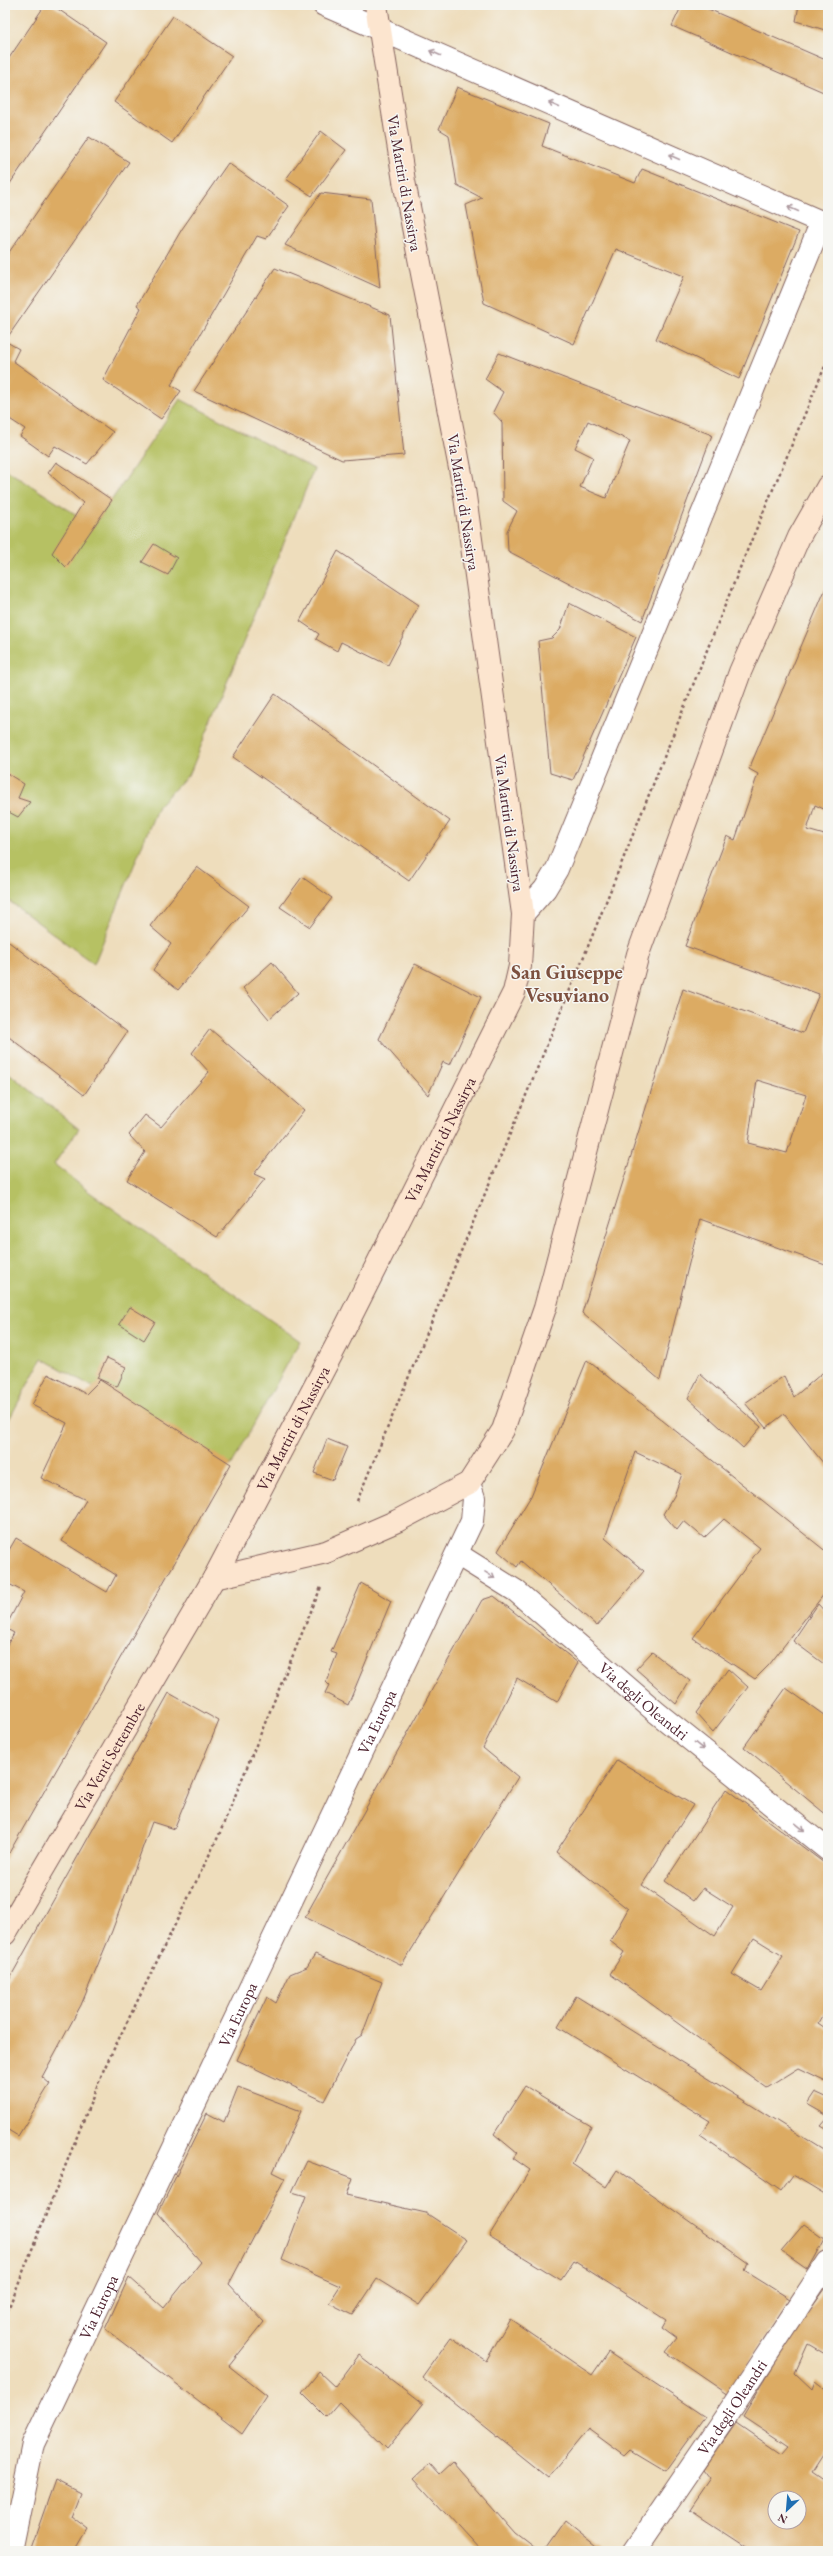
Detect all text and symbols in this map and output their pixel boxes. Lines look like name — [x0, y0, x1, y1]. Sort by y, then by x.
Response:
one-way arrow — [430, 49, 442, 56]
one-way arrow — [549, 101, 561, 108]
street label: Via Martiri di Nassirya — [382, 113, 427, 254]
one-way arrow — [668, 153, 680, 160]
one-way arrow — [787, 205, 799, 212]
street label: Via Martiri di Nassirya — [442, 432, 485, 573]
street label: Via Martiri di Nassirya — [489, 753, 530, 894]
district label: San Giuseppe Vesuviano — [511, 959, 623, 1008]
street label: Via Martiri di Nassirya — [400, 1073, 481, 1206]
street label: Via Martiri di Nassirya — [252, 1362, 335, 1495]
one-way arrow — [484, 1571, 495, 1579]
street label: Via degli Oleandri — [594, 1657, 693, 1745]
street label: Via Europa — [353, 1686, 402, 1758]
street label: Via Venti Settembre — [70, 1699, 150, 1815]
one-way arrow — [693, 1742, 704, 1750]
one-way arrow — [795, 1823, 806, 1832]
street label: Via Europa — [213, 1978, 262, 2050]
street label: Via Europa — [74, 2271, 123, 2343]
street label: Via degli Oleandri — [693, 2356, 772, 2459]
north arrow — [767, 2490, 807, 2530]
text: N — [775, 2511, 790, 2527]

